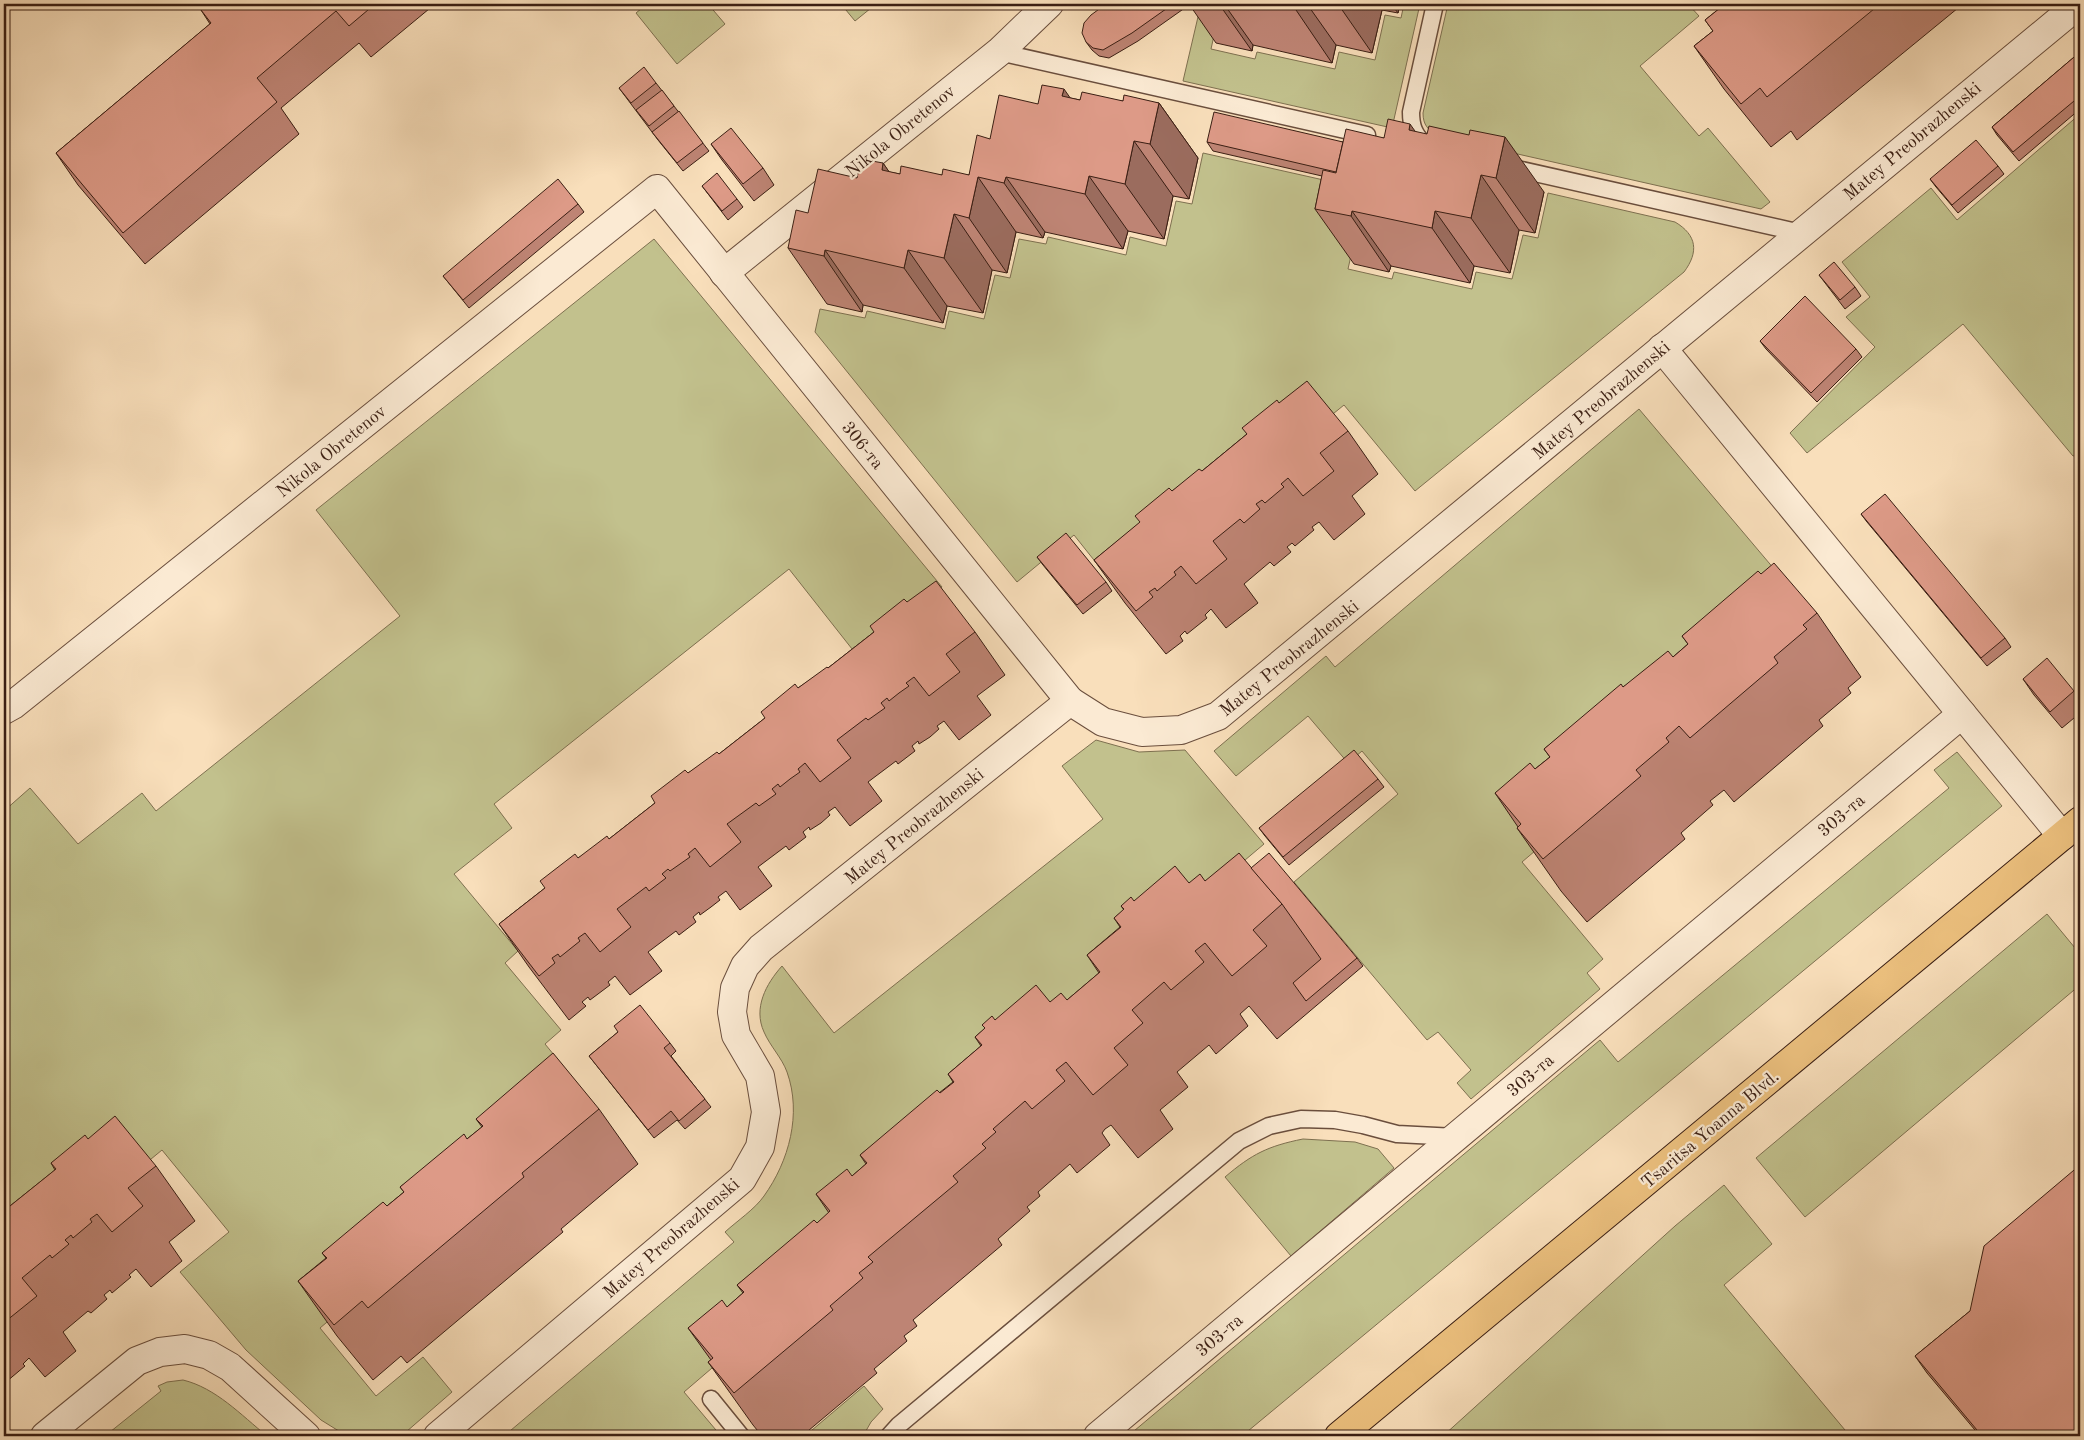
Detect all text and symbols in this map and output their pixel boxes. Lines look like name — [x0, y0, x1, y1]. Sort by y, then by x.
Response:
street label: Matey Preobrazhenski — [1841, 79, 1985, 204]
street label: Nikola Obretenov — [842, 82, 959, 181]
street label: Matey Preobrazhenski — [1530, 338, 1674, 463]
street label: Nikola Obretenov — [273, 402, 390, 501]
street label: 306-та — [838, 418, 887, 473]
street label: Matey Preobrazhenski — [1217, 597, 1363, 720]
street label: Matey Preobrazhenski — [842, 765, 988, 888]
street label: 303-та — [1815, 791, 1869, 840]
street label: 303-та — [1504, 1051, 1558, 1100]
street label: Tsaritsa Yoanna Blvd. — [1639, 1067, 1783, 1192]
street label: Matey Preobrazhenski — [600, 1175, 743, 1302]
street label: 303-та — [1193, 1311, 1247, 1360]

